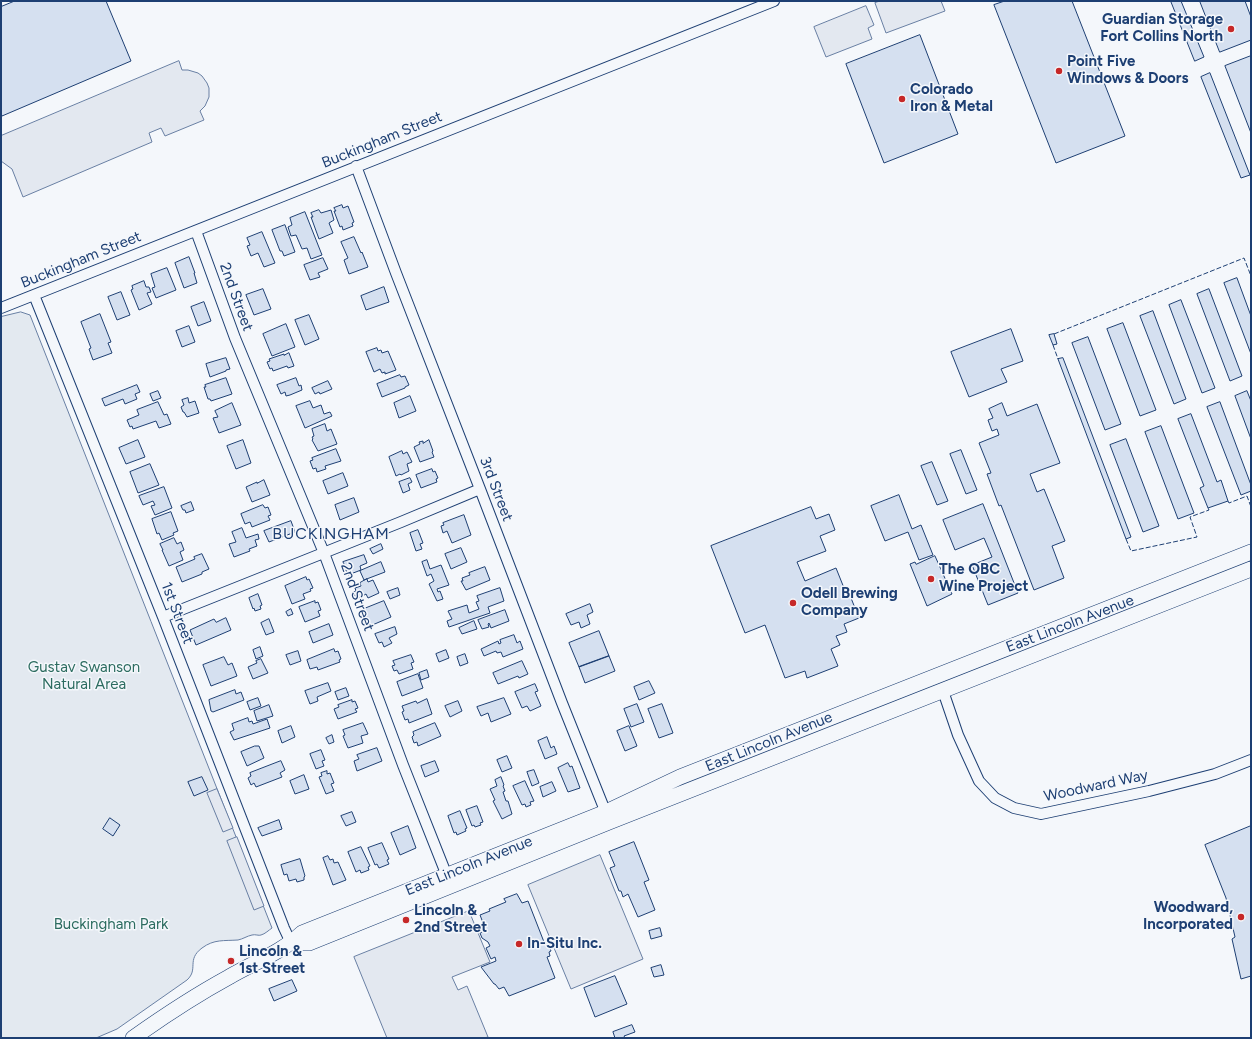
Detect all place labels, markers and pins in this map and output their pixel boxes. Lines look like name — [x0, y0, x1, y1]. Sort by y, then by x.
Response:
place label: Guardian Storage Fort Collins North — [1100, 11, 1223, 46]
marker: Guardian Storage Fort Collins North — [1226, 24, 1236, 34]
place label: Point Five Windows & Doors — [1067, 53, 1188, 88]
marker: Point Five Windows & Doors — [1054, 66, 1064, 76]
place label: Colorado Iron & Metal — [910, 81, 993, 116]
marker: Colorado Iron & Metal — [897, 94, 907, 104]
place label: The OBC Wine Project — [939, 561, 1028, 596]
marker: The OBC Wine Project — [926, 574, 936, 584]
place label: Odell Brewing Company — [801, 585, 898, 620]
marker: Odell Brewing Company — [788, 598, 798, 608]
place label: Woodward, Incorporated — [1143, 899, 1233, 934]
place label: Lincoln & 2nd Street — [414, 902, 487, 937]
marker: Woodward, Incorporated — [1236, 912, 1246, 922]
marker: Lincoln & 2nd Street — [401, 915, 411, 925]
place label: In-Situ Inc. — [527, 935, 602, 953]
marker: In-Situ Inc. — [514, 939, 524, 949]
place label: Lincoln & 1st Street — [239, 943, 305, 978]
marker: Lincoln & 1st Street — [226, 956, 236, 966]

